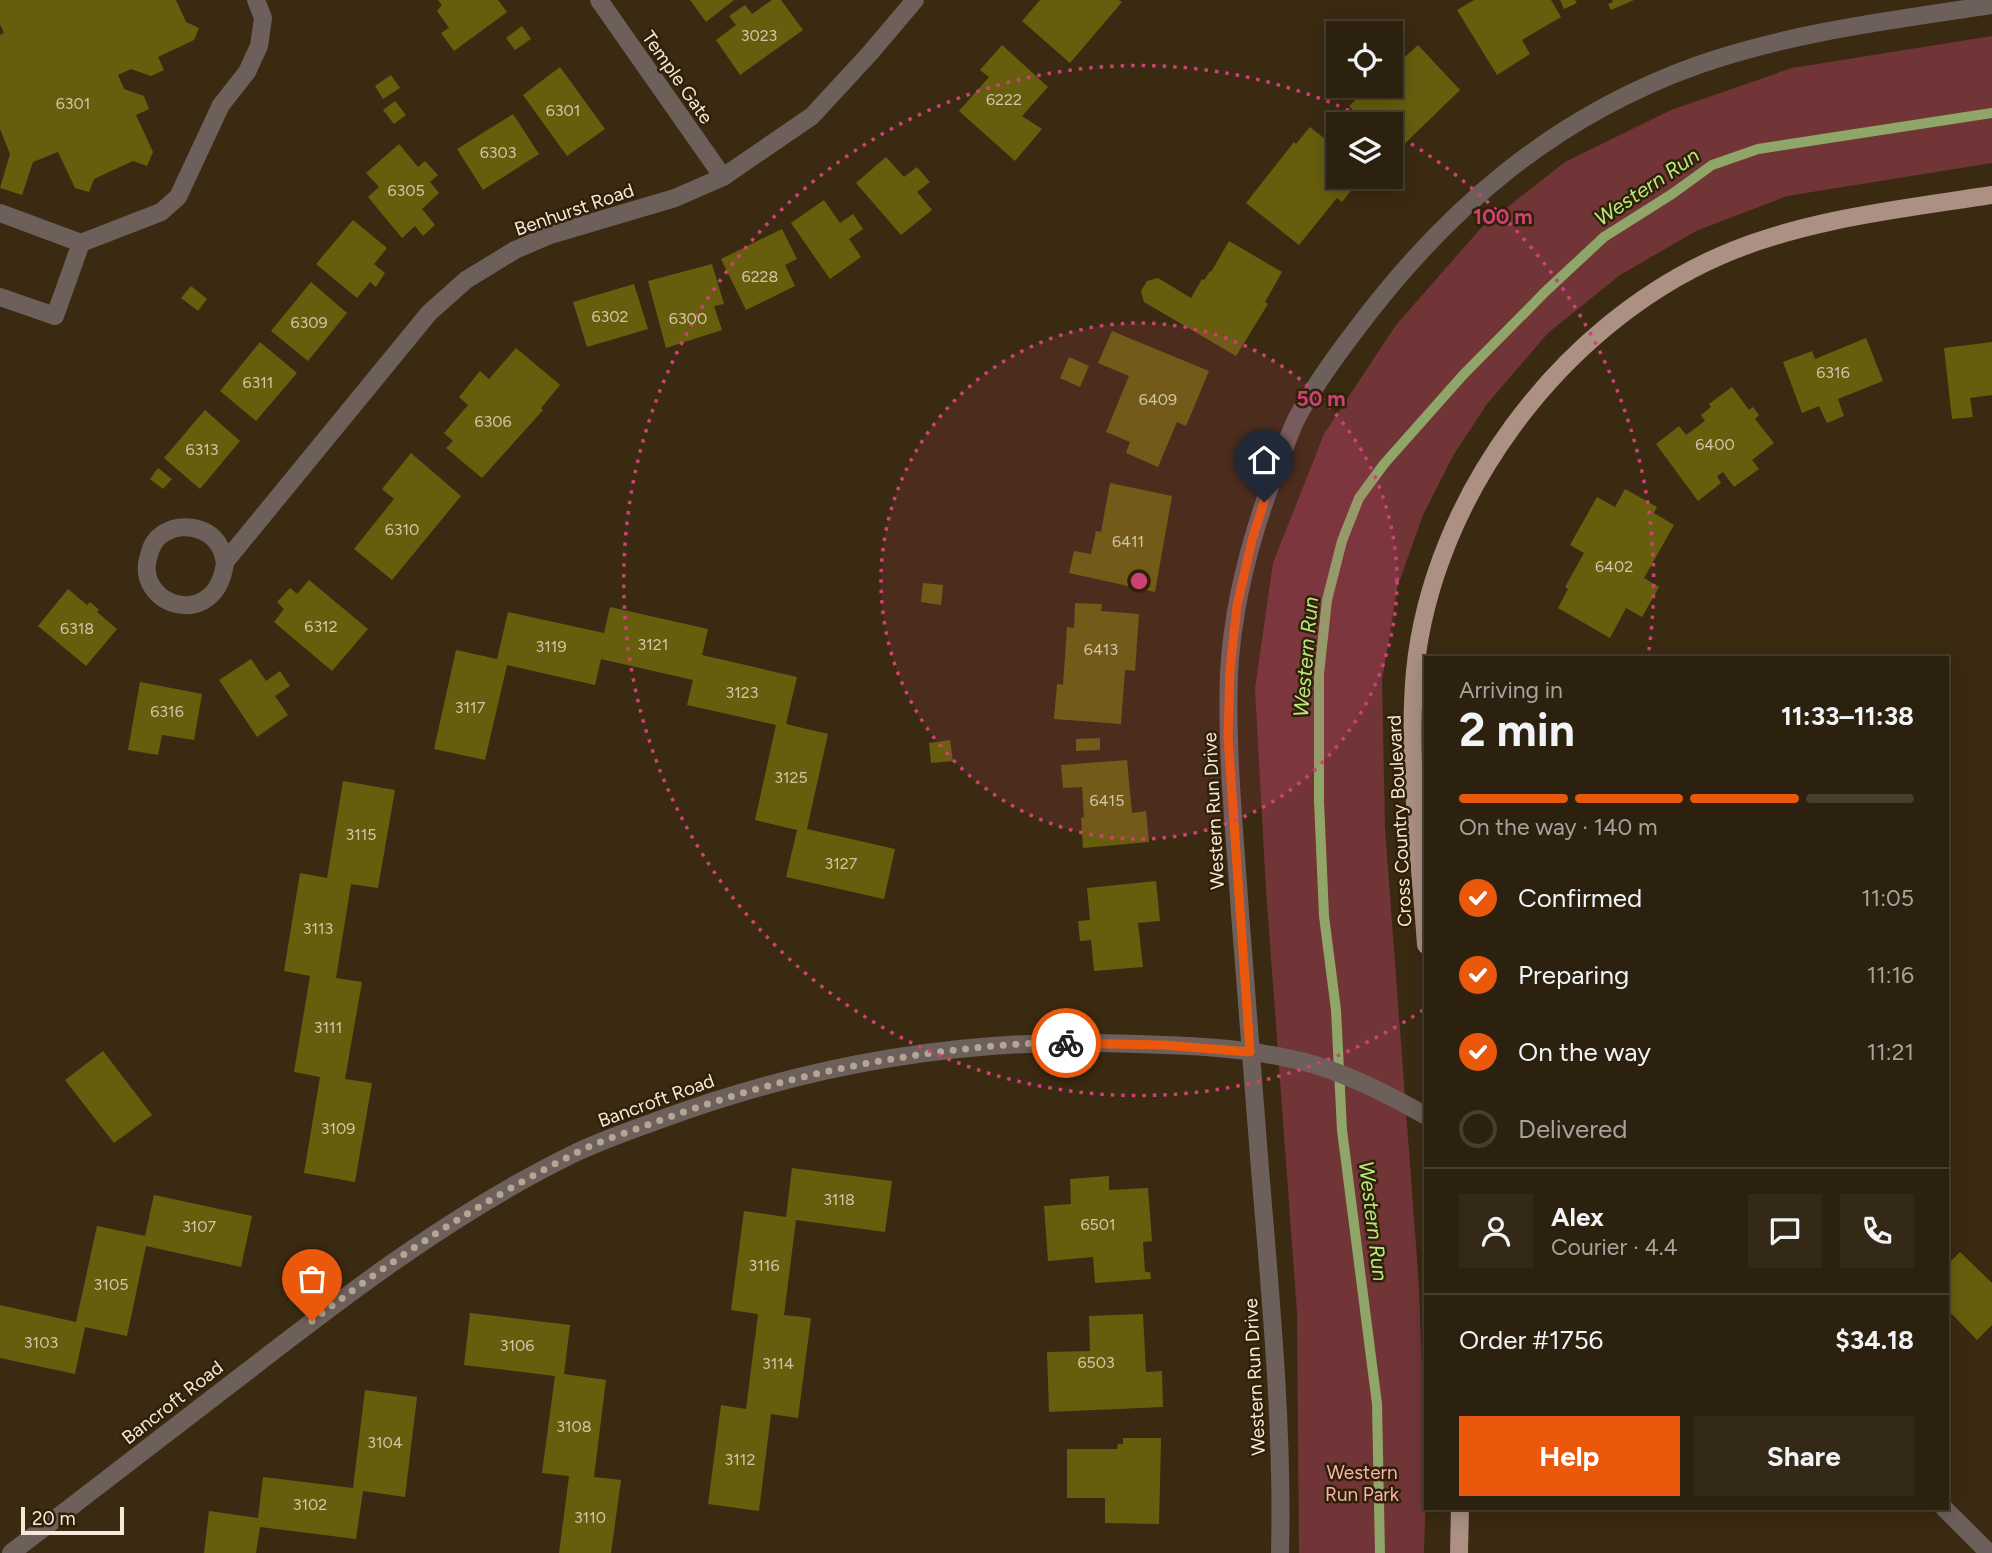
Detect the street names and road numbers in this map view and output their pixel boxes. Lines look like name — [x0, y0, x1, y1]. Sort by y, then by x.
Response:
street label: Temple Gate — [637, 26, 718, 128]
street label: Benhurst Road — [511, 178, 637, 241]
street label: Cross Country Boulevard — [1382, 714, 1417, 928]
street label: Western Run Drive — [1198, 732, 1229, 890]
street label: Bancroft Road — [595, 1069, 718, 1132]
street label: Western Run Drive — [1239, 1298, 1270, 1456]
street label: Bancroft Road — [117, 1356, 228, 1449]

